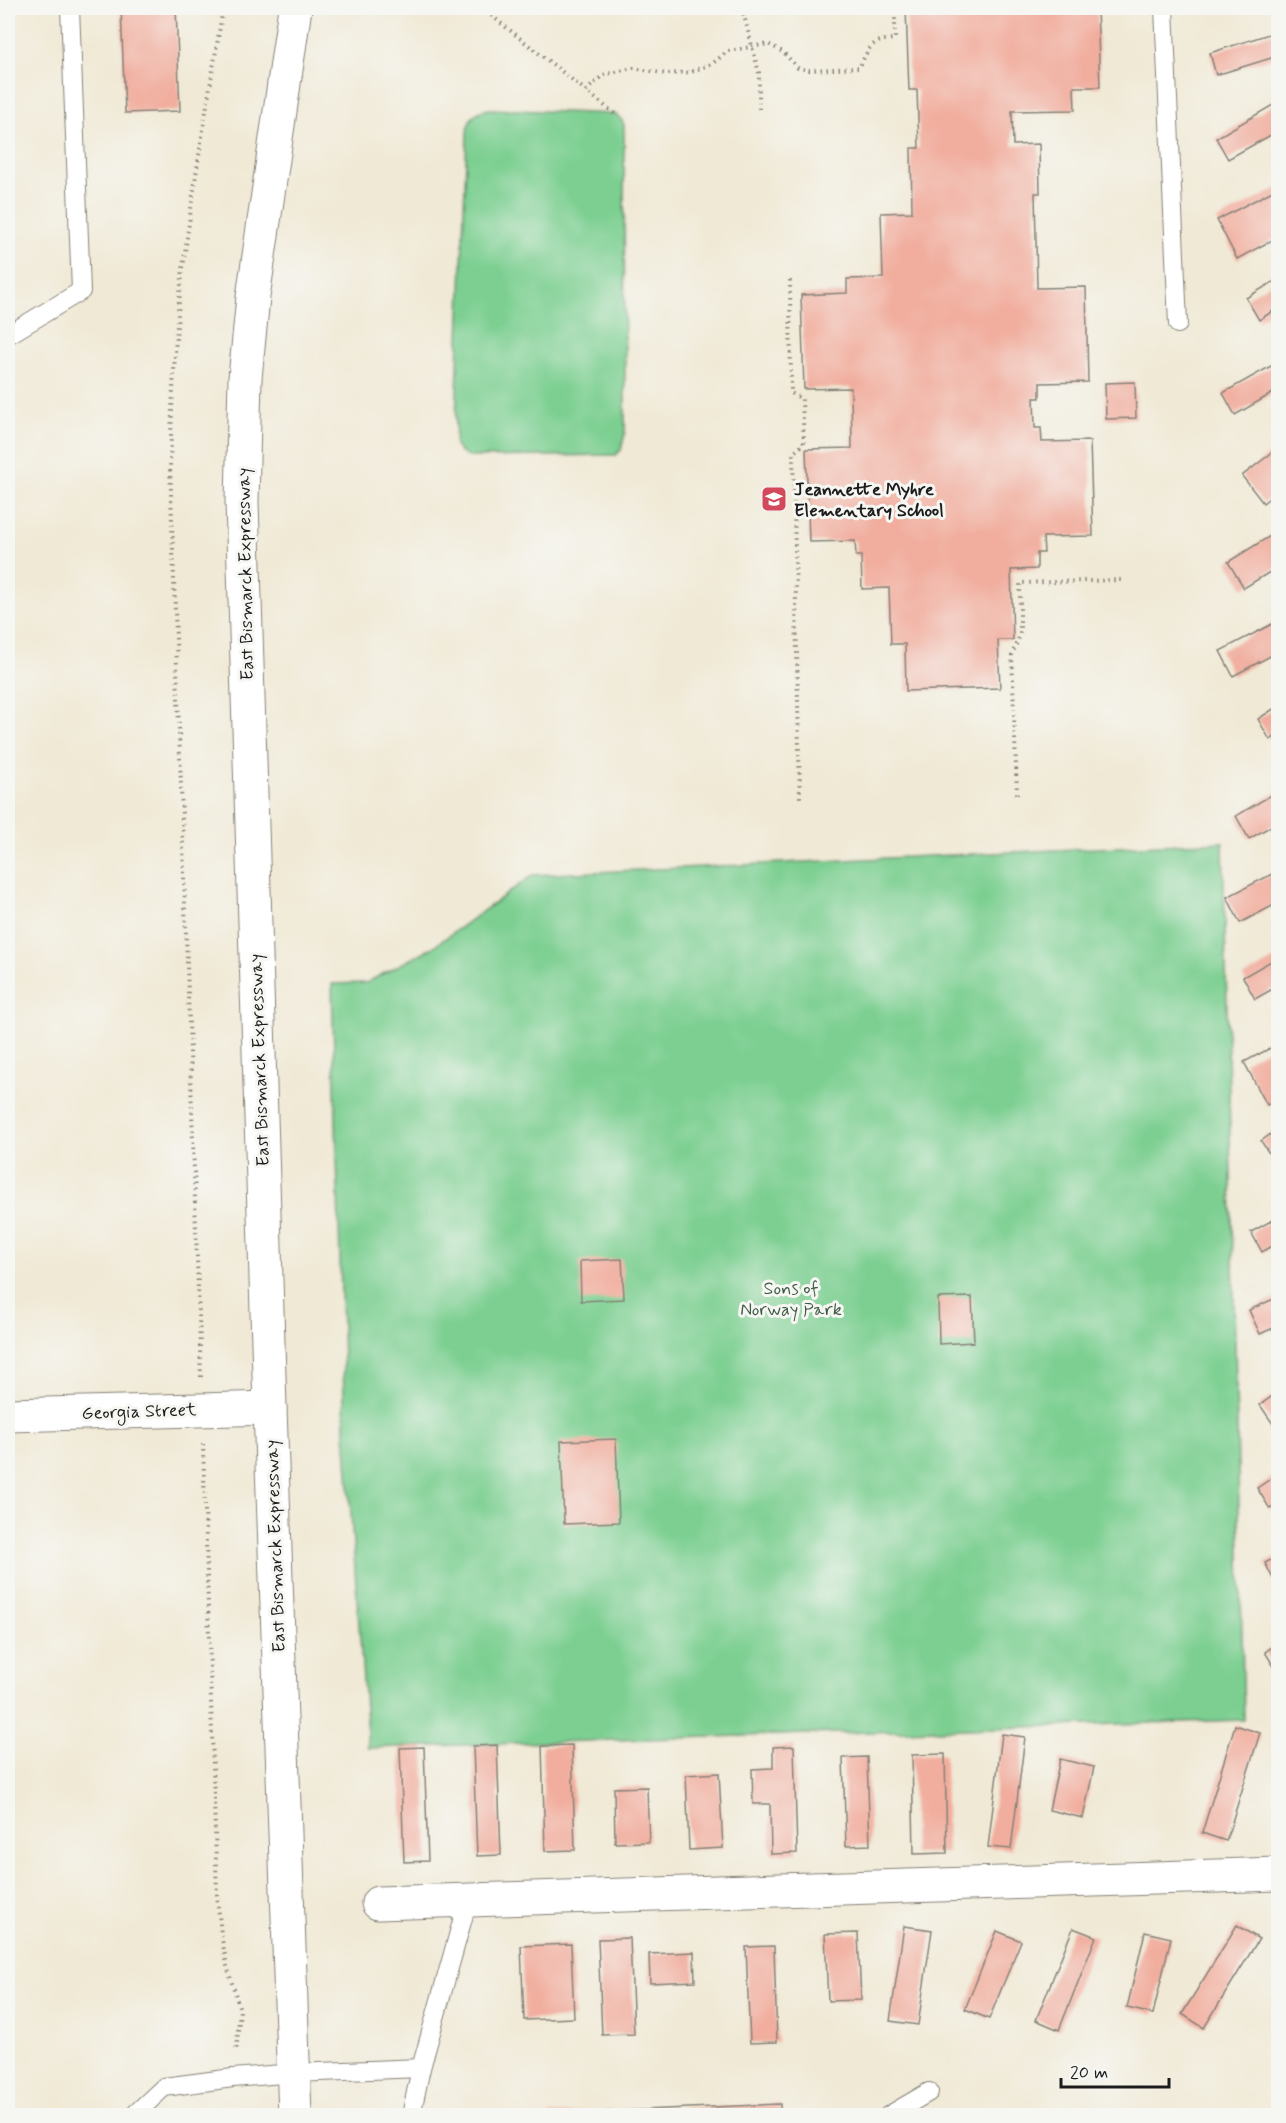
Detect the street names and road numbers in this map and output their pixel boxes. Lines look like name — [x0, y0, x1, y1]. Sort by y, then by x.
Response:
street label: East Bismarck Expressway — [232, 467, 260, 681]
street label: East Bismarck Expressway — [244, 953, 276, 1167]
street label: Georgia Street — [81, 1398, 197, 1427]
street label: East Bismarck Expressway — [260, 1439, 292, 1653]

